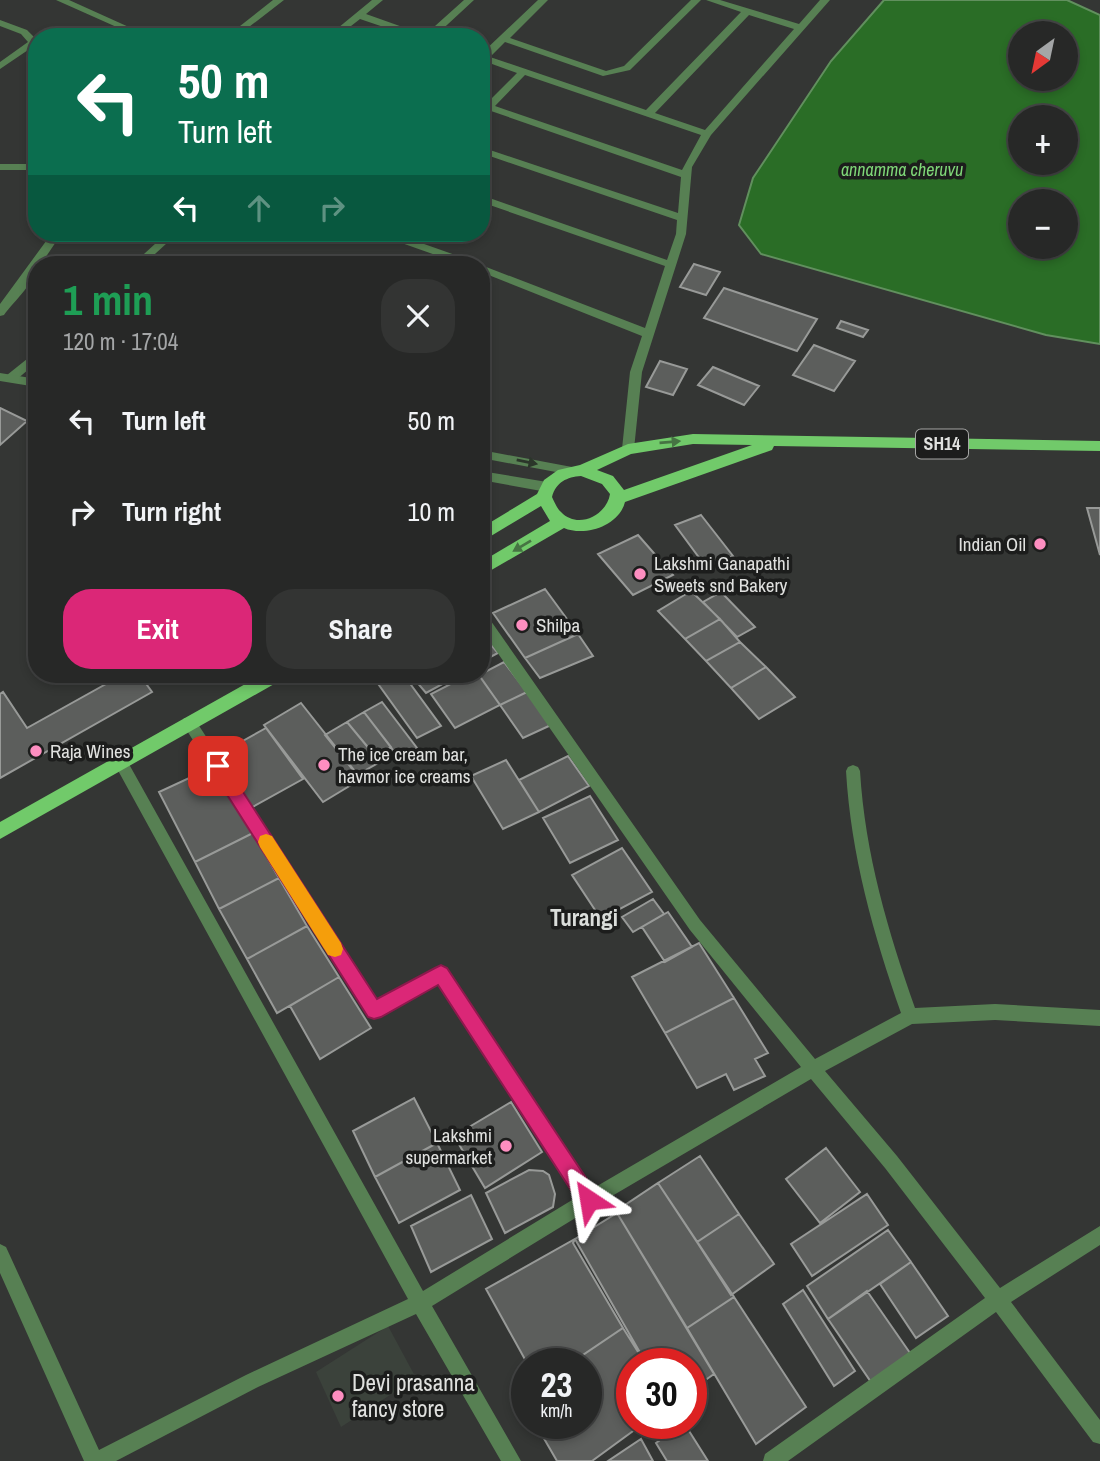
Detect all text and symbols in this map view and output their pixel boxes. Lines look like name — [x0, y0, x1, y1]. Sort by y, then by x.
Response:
north arrow — [1008, 21, 1078, 91]
map controls — [1008, 21, 1078, 259]
text: 50 m — [178, 47, 270, 113]
icon: left — [63, 56, 154, 147]
button: + — [1008, 105, 1078, 175]
text: Turn left — [178, 110, 272, 153]
water label: annamma cheruvu — [841, 157, 963, 182]
icon: left — [167, 189, 205, 227]
icon: ahead — [240, 189, 278, 227]
icon: right — [313, 189, 351, 227]
button: − — [1008, 189, 1078, 259]
text: 1 min — [63, 272, 153, 328]
button: close — [381, 279, 455, 353]
text: 120 m · 17:04 — [63, 326, 178, 357]
icon: left — [63, 402, 101, 440]
text: Turn left — [122, 403, 206, 438]
text: 50 m — [408, 403, 455, 438]
road number: SH14 — [916, 430, 968, 458]
one-way arrow — [659, 436, 681, 447]
one-way arrow — [516, 457, 538, 468]
icon: right — [63, 493, 101, 531]
text: Turn right — [122, 494, 221, 529]
text: 10 m — [408, 494, 455, 529]
place label: Indian Oil — [958, 531, 1026, 557]
marker: Indian Oil — [1032, 536, 1048, 552]
one-way arrow — [512, 540, 531, 552]
place label: Lakshmi Ganapathi Sweets snd Bakery — [654, 550, 790, 598]
marker: Lakshmi Ganapathi Sweets snd Bakery — [632, 566, 648, 582]
button: Exit — [63, 589, 252, 669]
button: Share — [266, 589, 455, 669]
place label: Shilpa — [536, 612, 581, 638]
marker: Shilpa — [514, 617, 530, 633]
pin — [188, 736, 248, 796]
place label: Raja Wines — [50, 738, 131, 764]
place label: The ice cream bar, havmor ice creams — [338, 741, 471, 789]
marker: Raja Wines — [28, 743, 44, 759]
icon: arrive — [199, 747, 237, 785]
marker: The ice cream bar, havmor ice creams — [316, 757, 332, 773]
district label: Turangi — [550, 902, 618, 933]
place label: Lakshmi supermarket — [405, 1122, 493, 1170]
marker: Lakshmi supermarket — [498, 1138, 514, 1154]
position arrow — [552, 1163, 626, 1237]
speed limit sign: 30 — [616, 1348, 707, 1439]
text: 23 — [541, 1361, 572, 1408]
place label: Devi prasanna fancy store — [352, 1367, 475, 1424]
marker: Devi prasanna fancy store — [330, 1388, 346, 1404]
text: km/h — [541, 1398, 573, 1423]

